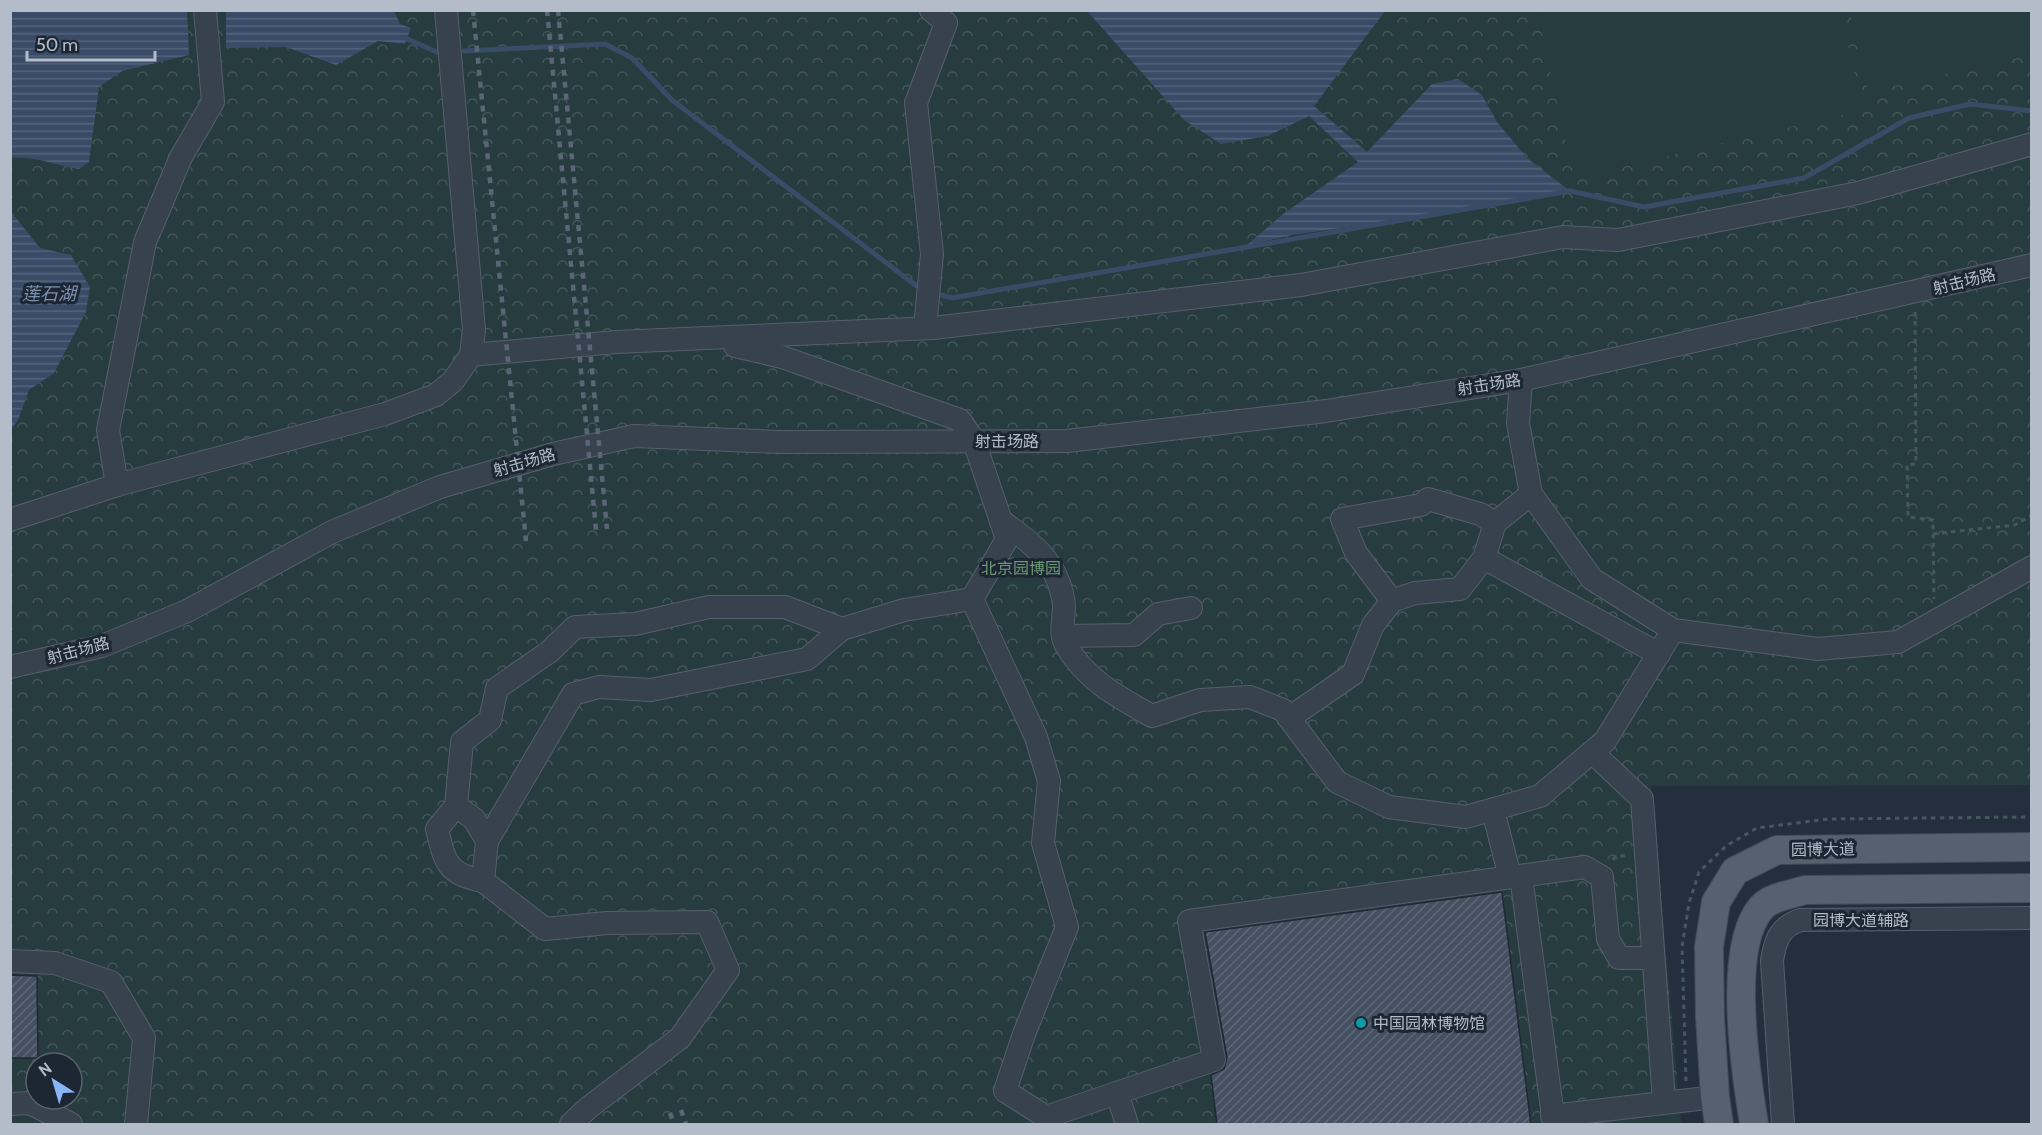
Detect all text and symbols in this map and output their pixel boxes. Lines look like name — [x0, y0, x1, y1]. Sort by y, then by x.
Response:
scale bar — [27, 24, 154, 62]
text: 50 m — [36, 34, 78, 56]
street label: 射击场路 — [1931, 265, 1997, 298]
water label: 莲石湖 — [22, 283, 79, 305]
street label: 射击场路 — [1456, 370, 1522, 399]
street label: 射击场路 — [975, 432, 1039, 451]
street label: 射击场路 — [491, 445, 558, 480]
park label: 北京园博园 — [981, 559, 1061, 578]
street label: 射击场路 — [45, 633, 112, 668]
street label: 园博大道 — [1791, 839, 1855, 860]
street label: 园博大道辅路 — [1813, 911, 1909, 930]
place label: 中国园林博物馆 — [1373, 1014, 1485, 1033]
marker: 中国园林博物馆 — [1354, 1016, 1368, 1030]
north arrow — [24, 1051, 84, 1111]
text: N — [35, 1058, 56, 1080]

